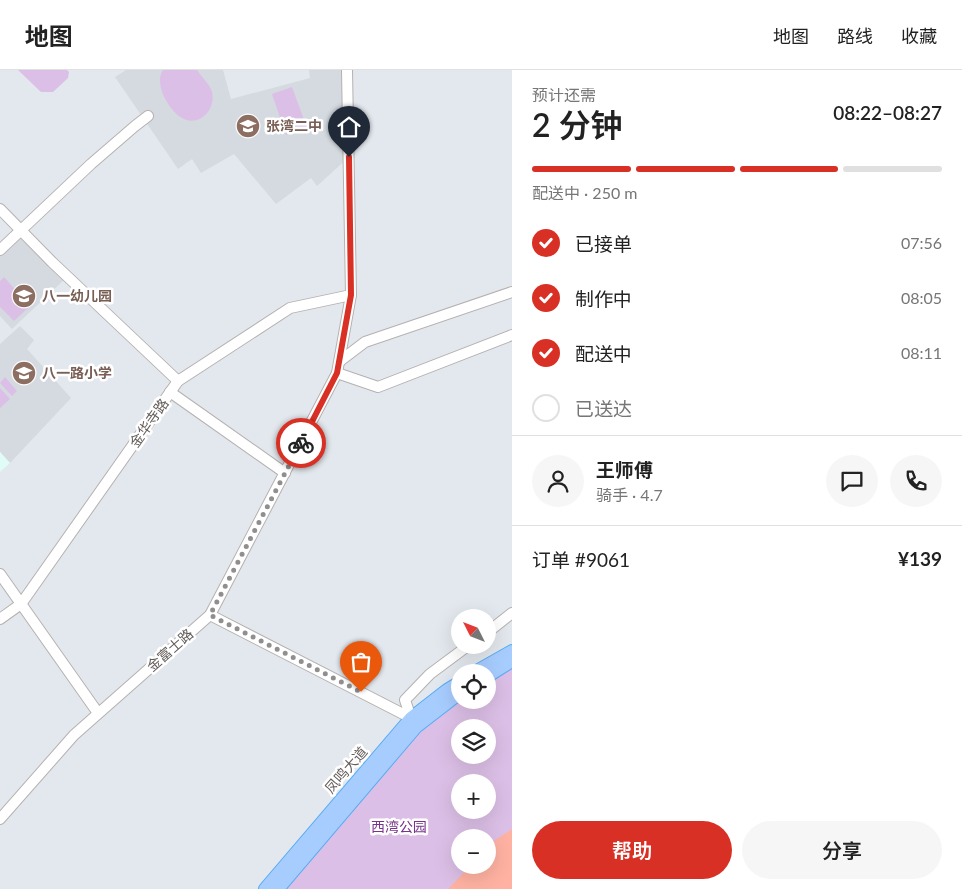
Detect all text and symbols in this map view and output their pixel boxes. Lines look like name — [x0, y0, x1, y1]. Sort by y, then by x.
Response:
text: 地图 — [25, 21, 73, 50]
text: 地图 — [773, 25, 809, 47]
text: 路线 — [837, 25, 873, 47]
text: 收藏 — [901, 25, 937, 47]
text: 预计还需 — [532, 85, 596, 104]
text: 08:22–08:27 — [833, 101, 942, 124]
text: 2 分钟 — [532, 105, 623, 144]
pin — [328, 106, 370, 157]
school or university icon: 张湾二中 — [235, 113, 261, 139]
icon: home — [335, 113, 363, 141]
place label: 张湾二中 — [266, 117, 322, 134]
text: 配送中 · 250 m — [532, 183, 637, 202]
icon: check — [532, 229, 560, 257]
text: 已接单 — [575, 232, 632, 255]
text: 07:56 — [901, 233, 942, 252]
school or university icon: 八一幼儿园 — [11, 283, 37, 309]
icon: check — [532, 284, 560, 312]
place label: 八一幼儿园 — [42, 287, 112, 304]
text: 制作中 — [575, 287, 632, 310]
text: 08:05 — [901, 288, 942, 307]
icon: check — [532, 339, 560, 367]
text: 配送中 — [575, 342, 632, 365]
text: 08:11 — [901, 343, 942, 362]
school or university icon: 八一路小学 — [11, 360, 37, 386]
place label: 八一路小学 — [42, 364, 112, 381]
street label: 金华寺路 — [126, 395, 172, 451]
text: 已送达 — [575, 397, 632, 420]
courier — [276, 418, 326, 468]
icon: bike — [287, 429, 315, 457]
button: person — [532, 455, 584, 507]
button: chat — [826, 455, 878, 507]
button: phone — [890, 455, 942, 507]
text: 王师傅 — [596, 458, 653, 481]
text: 骑手 · 4.7 — [596, 485, 663, 504]
text: ¥139 — [898, 547, 942, 570]
text: 订单 #9061 — [532, 548, 630, 571]
north arrow — [451, 609, 496, 654]
map controls — [451, 609, 496, 874]
street label: 金富士路 — [143, 625, 196, 674]
pin — [340, 641, 382, 692]
icon: bag — [347, 648, 375, 676]
button: locate — [451, 664, 496, 709]
button: layers — [451, 719, 496, 764]
street label: 凤鸣大道 — [321, 743, 370, 796]
button: + — [451, 774, 496, 819]
park label: 西湾公园 — [371, 818, 427, 835]
button: 帮助 — [532, 821, 732, 879]
button: 分享 — [742, 821, 942, 879]
button: − — [451, 829, 496, 874]

